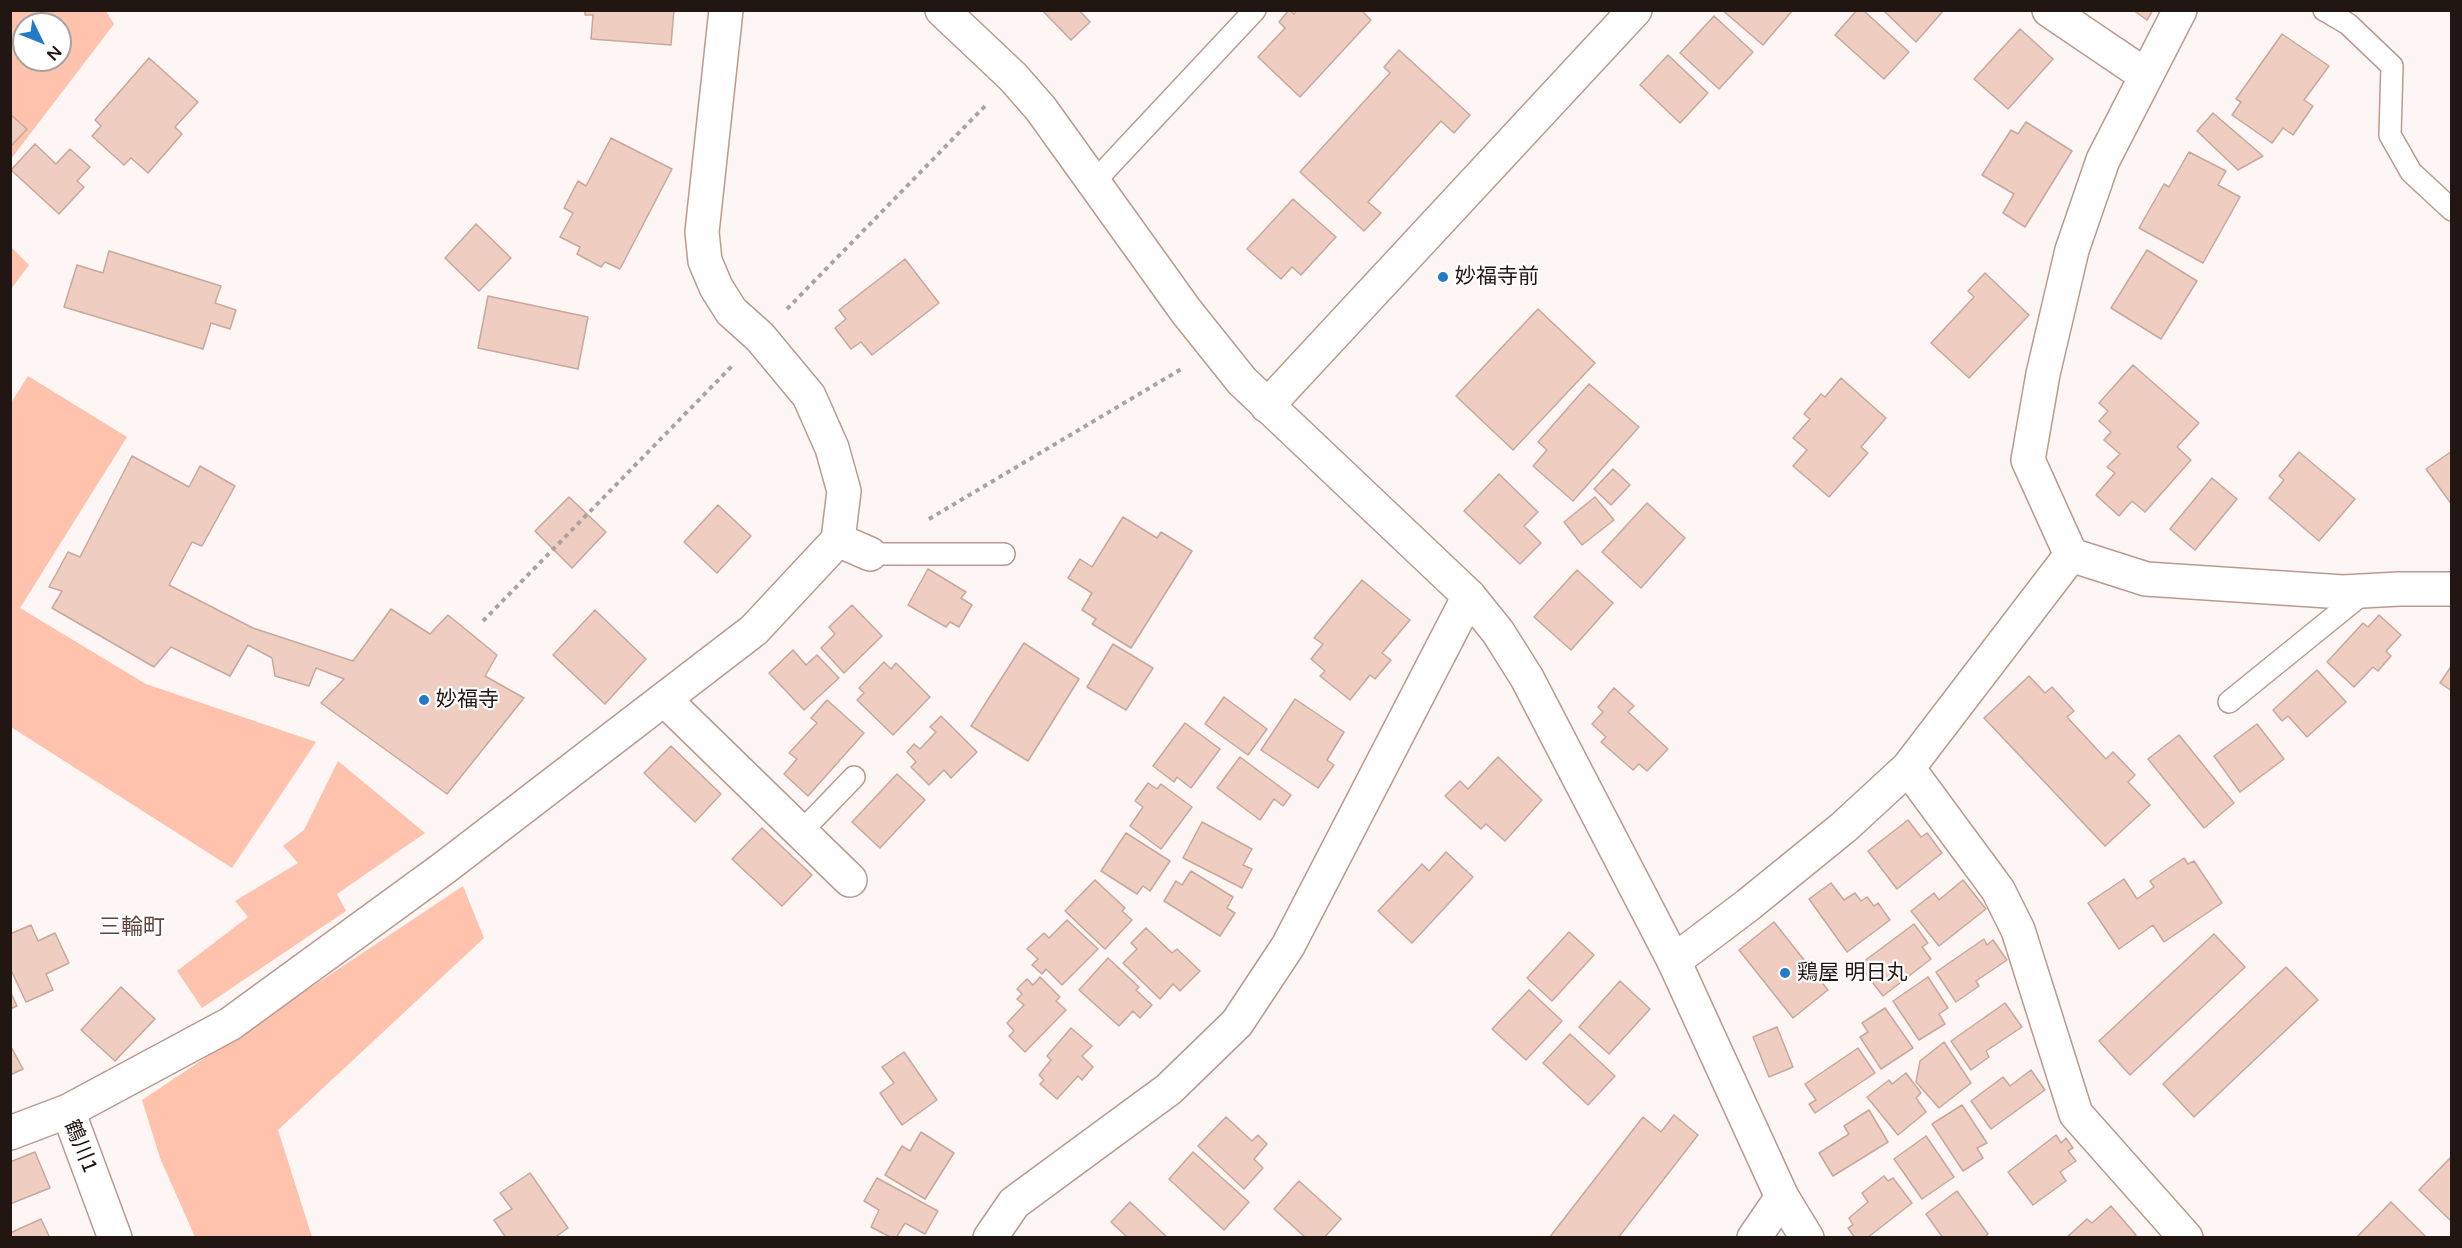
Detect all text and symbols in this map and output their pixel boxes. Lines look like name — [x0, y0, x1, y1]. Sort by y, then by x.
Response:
north arrow — [12, 12, 72, 72]
text: N — [42, 41, 65, 64]
place label: 妙福寺前 — [1455, 264, 1539, 290]
marker: 妙福寺前 — [1436, 270, 1450, 284]
place label: 妙福寺 — [436, 687, 499, 713]
marker: 妙福寺 — [417, 693, 431, 707]
district label: 三輪町 — [99, 915, 165, 941]
place label: 鶏屋 明日丸 — [1797, 960, 1907, 986]
marker: 鶏屋 明日丸 — [1778, 966, 1792, 980]
street label: 鶴川1 — [58, 1117, 102, 1177]

